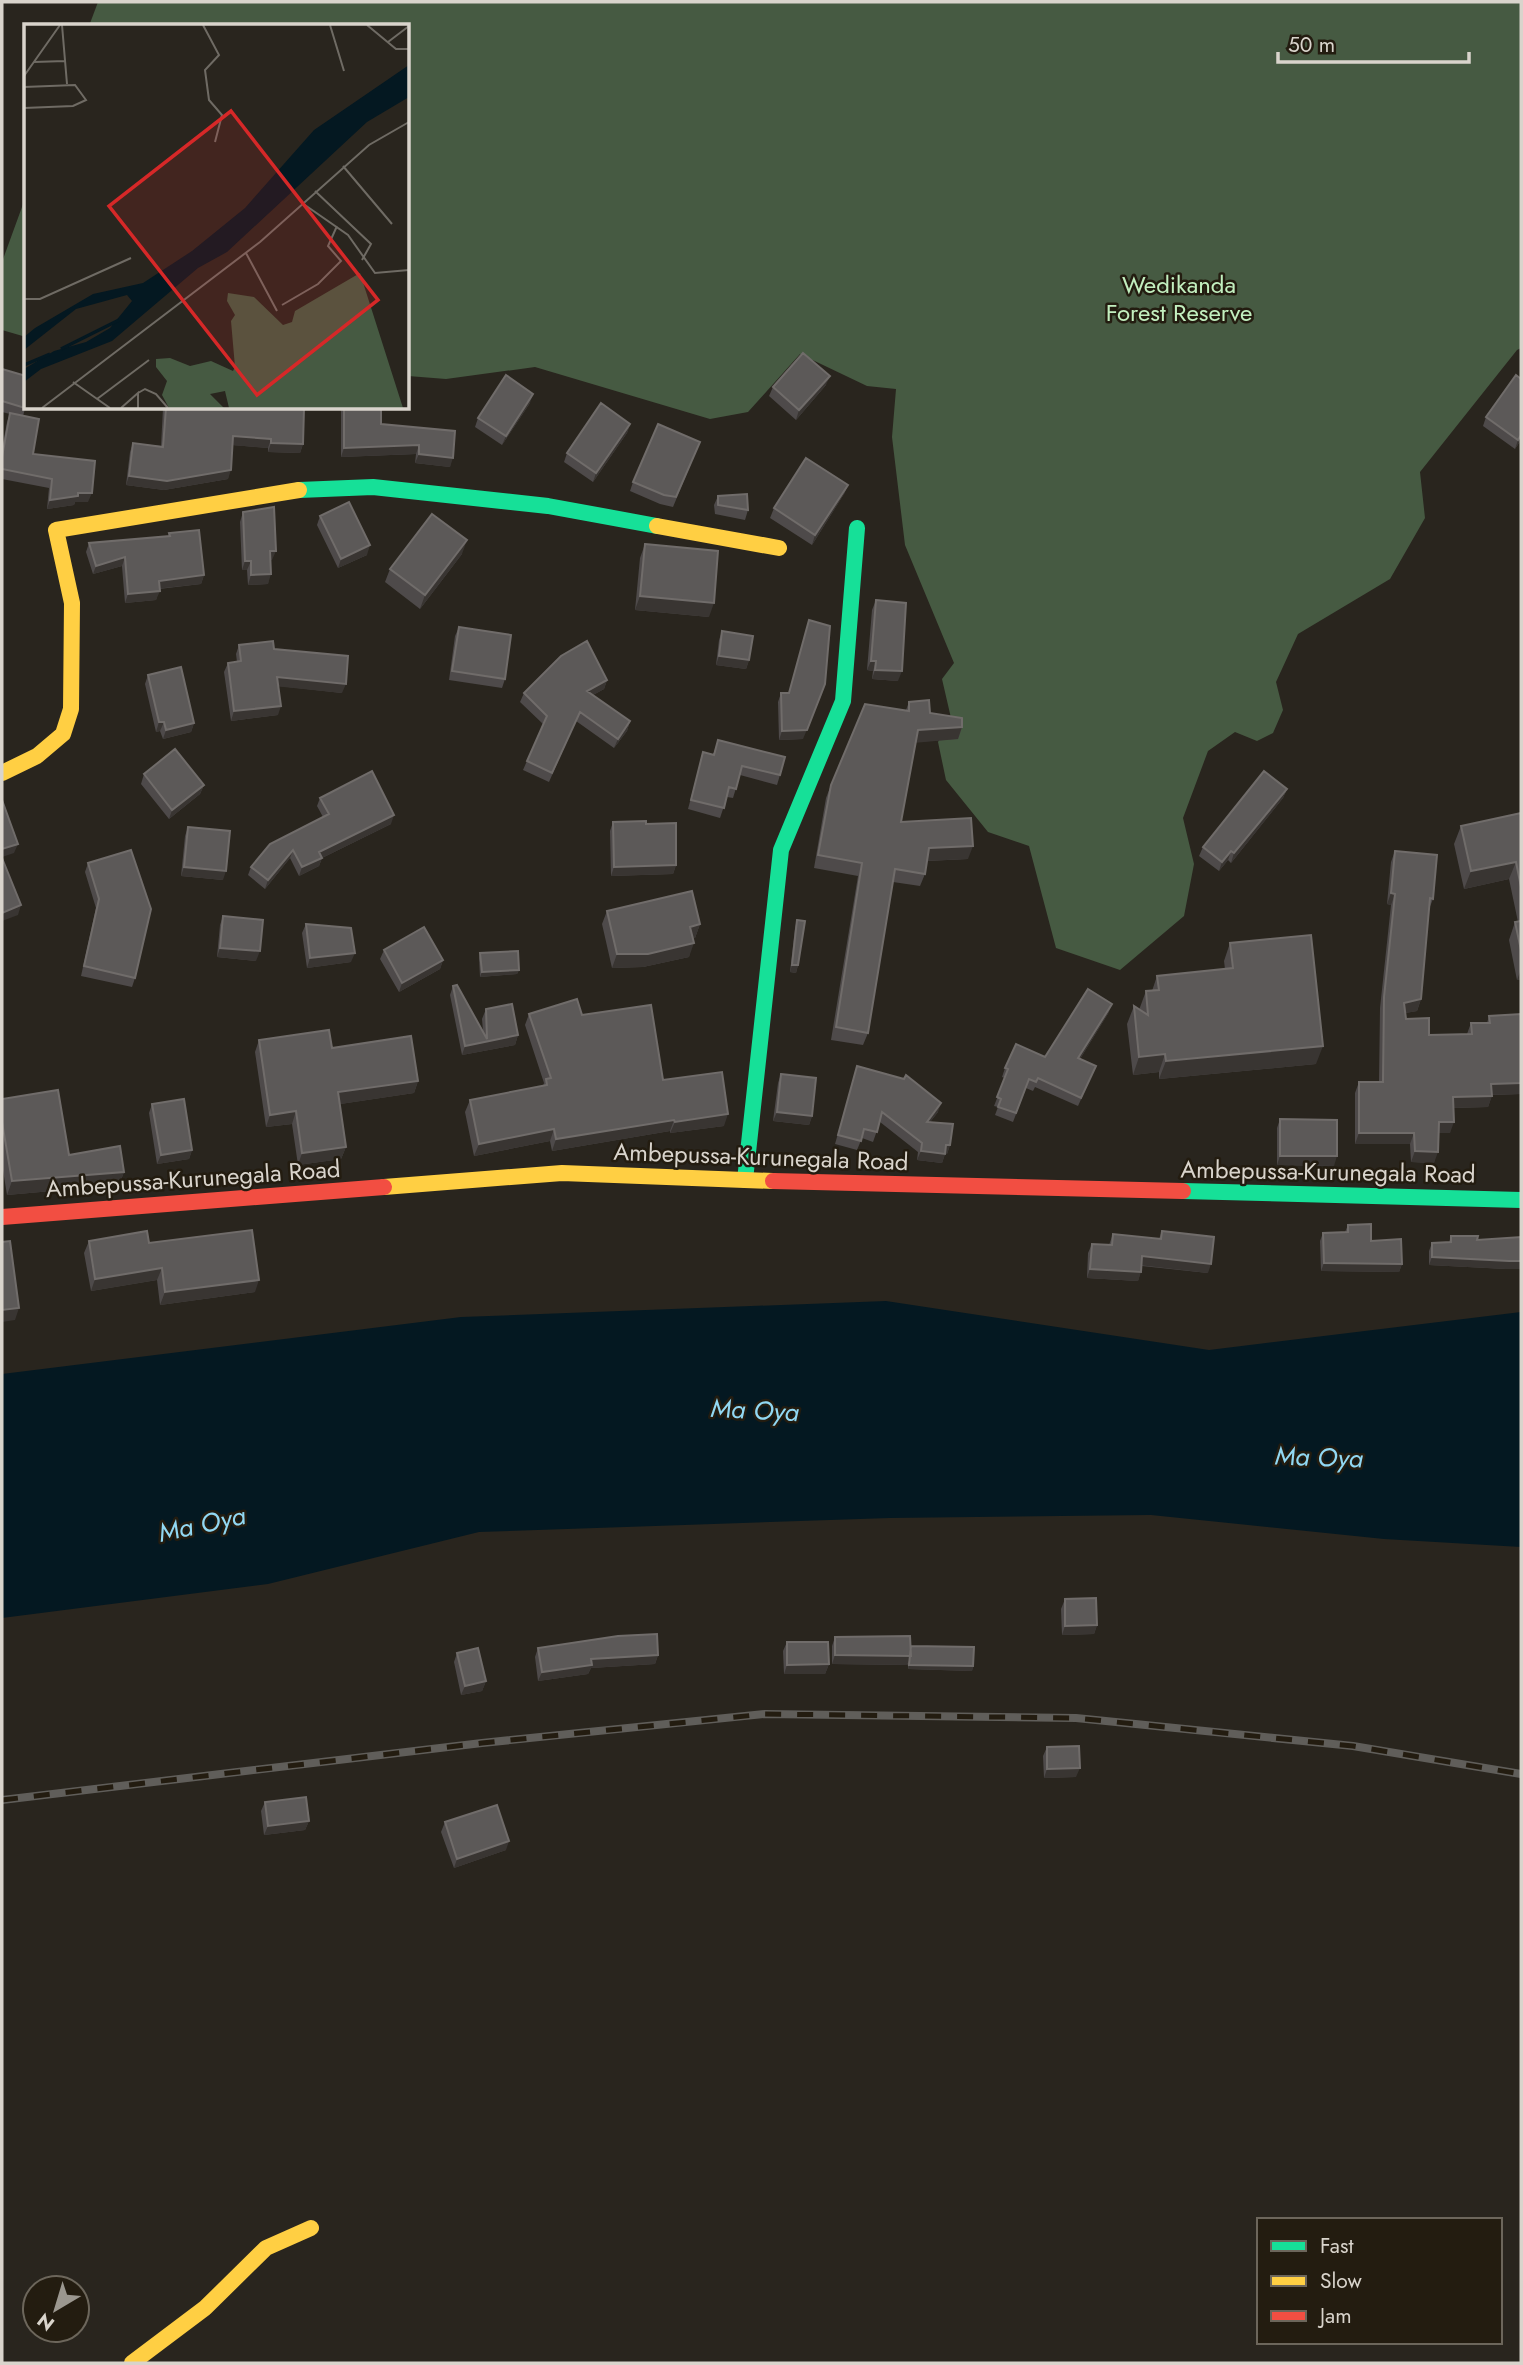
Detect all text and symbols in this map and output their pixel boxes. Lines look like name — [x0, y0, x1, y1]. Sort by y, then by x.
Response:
scale bar — [1278, 21, 1469, 65]
inset map — [24, 24, 410, 410]
text: 50 m — [1288, 30, 1335, 60]
park label: Wedikanda Forest Reserve — [1106, 267, 1252, 330]
street label: Ambepussa-Kurunegala Road — [613, 1134, 909, 1179]
street label: Ambepussa-Kurunegala Road — [44, 1151, 341, 1206]
street label: Ambepussa-Kurunegala Road — [1180, 1151, 1476, 1192]
water label: Ma Oya — [710, 1389, 801, 1431]
water label: Ma Oya — [1274, 1436, 1364, 1478]
water label: Ma Oya — [155, 1496, 250, 1552]
legend — [1257, 2218, 1502, 2344]
text: Fast — [1320, 2231, 1353, 2261]
text: Slow — [1320, 2266, 1362, 2296]
north arrow — [21, 2274, 91, 2344]
text: Jam — [1317, 2301, 1352, 2331]
text: N — [32, 2307, 60, 2337]

